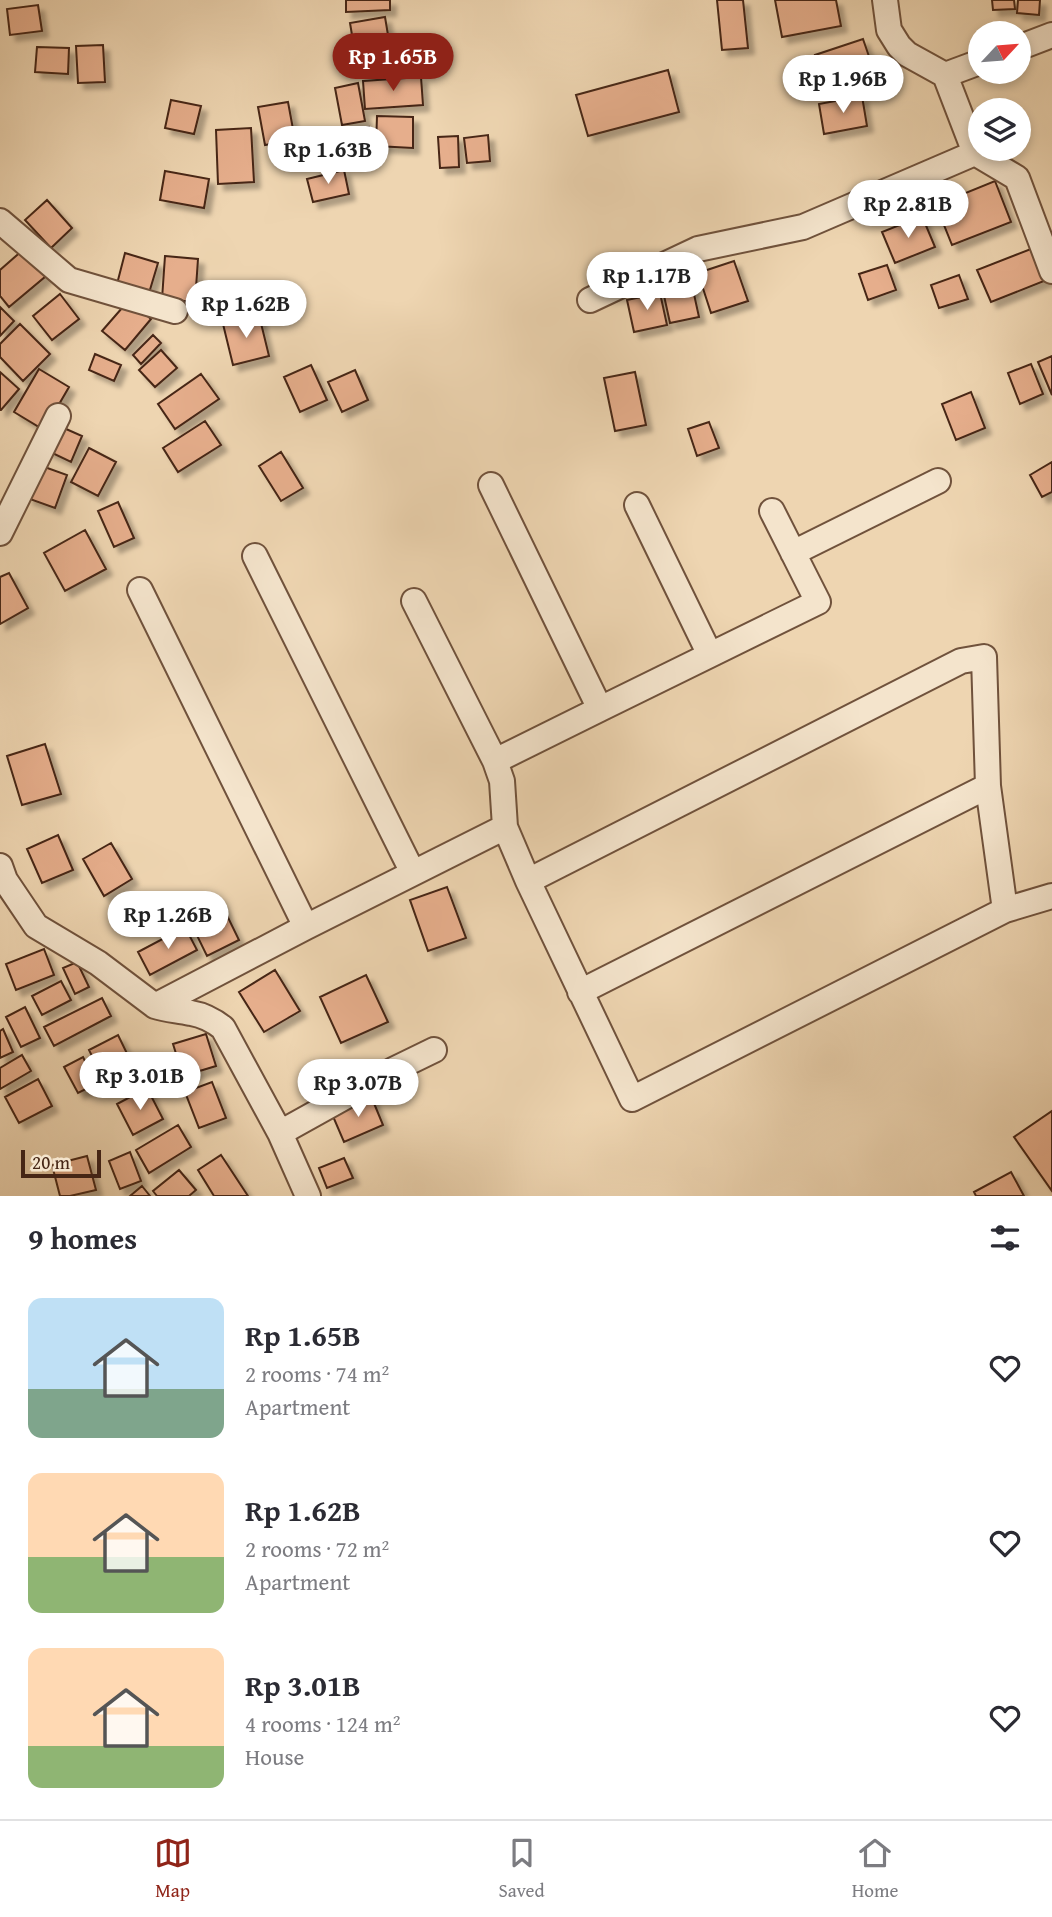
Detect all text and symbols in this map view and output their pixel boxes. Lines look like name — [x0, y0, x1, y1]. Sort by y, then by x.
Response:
north arrow — [968, 21, 1031, 84]
map controls — [968, 21, 1031, 161]
pin: Rp 1.65B — [321, 34, 465, 93]
text: Rp 1.65B — [349, 39, 437, 72]
pin: Rp 1.96B — [771, 55, 915, 115]
text: Rp 1.96B — [799, 61, 887, 94]
button: layers — [968, 98, 1031, 161]
pin: Rp 1.63B — [256, 127, 400, 186]
text: Rp 1.63B — [284, 132, 372, 165]
pin: Rp 2.81B — [836, 180, 980, 240]
text: Rp 2.81B — [864, 186, 952, 219]
pin: Rp 1.17B — [575, 252, 719, 312]
text: Rp 1.17B — [603, 258, 691, 291]
pin: Rp 1.62B — [174, 280, 318, 340]
text: Rp 1.62B — [202, 286, 290, 319]
pin: Rp 1.26B — [96, 892, 240, 951]
text: Rp 1.26B — [124, 897, 212, 930]
pin: Rp 3.01B — [68, 1052, 212, 1112]
text: Rp 3.01B — [96, 1058, 184, 1091]
pin: Rp 3.07B — [286, 1060, 430, 1119]
text: Rp 3.07B — [314, 1065, 402, 1098]
scale bar — [21, 1147, 102, 1179]
text: 20 m — [32, 1148, 70, 1176]
text: 9 homes — [28, 1216, 137, 1260]
icon: filters — [986, 1219, 1024, 1257]
text: Rp 1.65B — [245, 1313, 361, 1357]
icon: home — [84, 1326, 168, 1410]
icon: heart — [986, 1349, 1024, 1387]
text: 2 rooms · 74 m² — [245, 1357, 389, 1390]
text: Apartment — [245, 1390, 350, 1423]
text: Rp 1.62B — [245, 1488, 361, 1532]
icon: home — [84, 1501, 168, 1585]
icon: heart — [986, 1524, 1024, 1562]
text: 2 rooms · 72 m² — [245, 1532, 389, 1565]
text: Apartment — [245, 1565, 350, 1598]
text: Rp 3.01B — [245, 1663, 361, 1707]
icon: home — [84, 1676, 168, 1760]
icon: heart — [986, 1699, 1024, 1737]
text: 4 rooms · 124 m² — [245, 1707, 400, 1740]
text: House — [245, 1740, 304, 1773]
tab: Map — [154, 1834, 192, 1904]
tab: Saved — [499, 1834, 545, 1904]
tab: Home — [852, 1834, 898, 1904]

